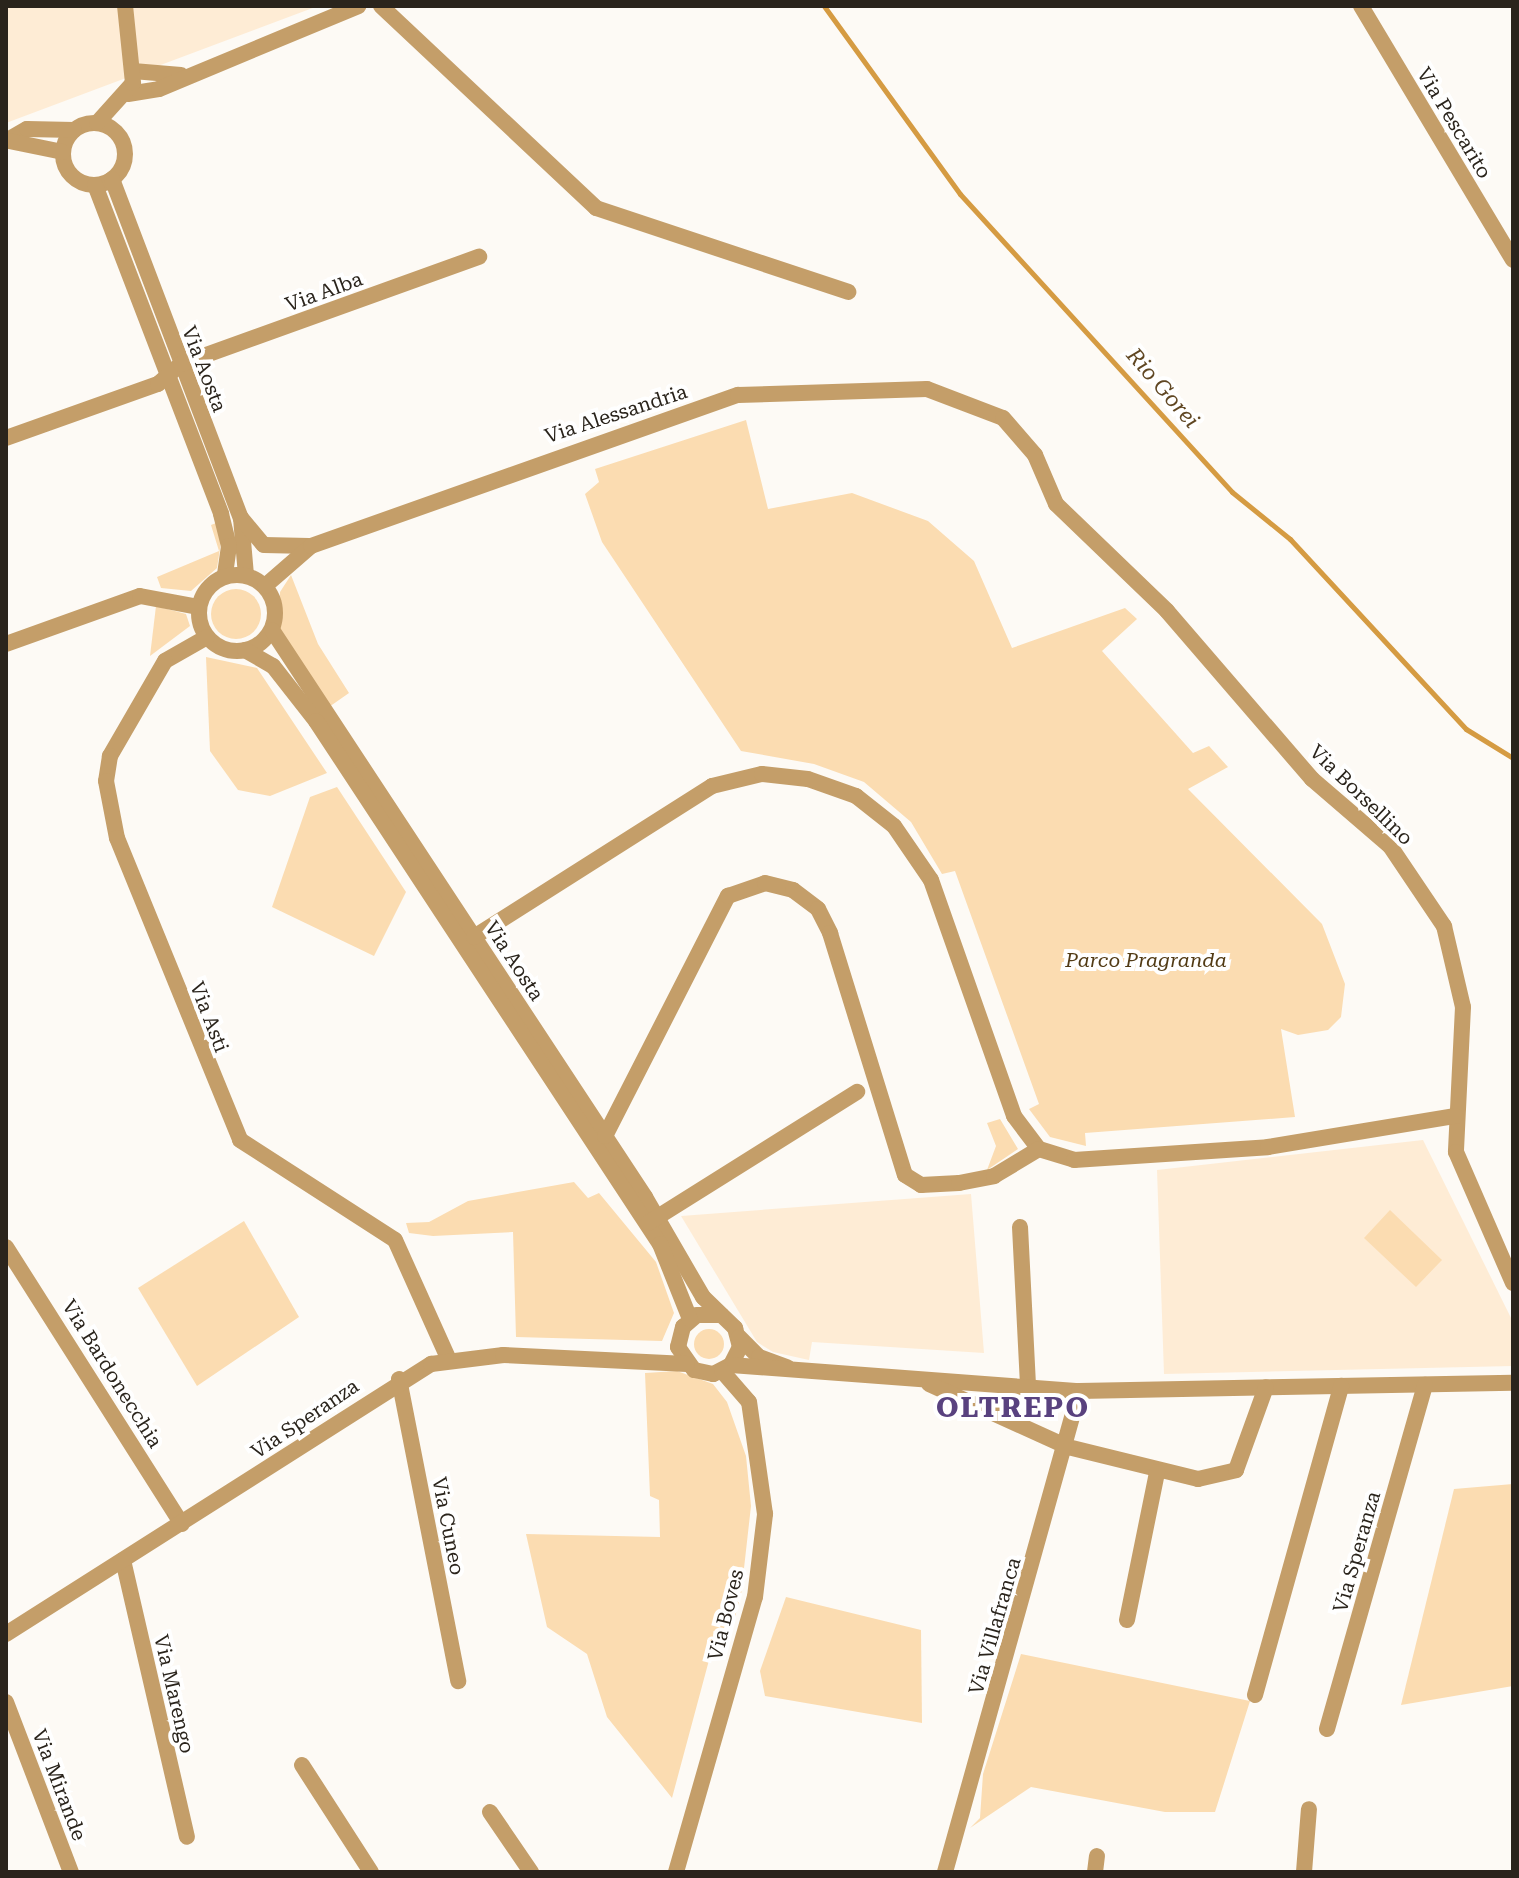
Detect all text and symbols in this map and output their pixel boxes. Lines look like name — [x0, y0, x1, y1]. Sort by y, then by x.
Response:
street label: Via Pescarito — [1411, 63, 1497, 183]
street label: Via Alba — [282, 267, 366, 317]
street label: Via Aosta — [177, 323, 231, 415]
water label: Rio Gorei — [1121, 343, 1205, 433]
street label: Via Alessandria — [542, 380, 690, 448]
street label: Via Borsellino — [1304, 740, 1418, 850]
street label: Via Aosta — [479, 917, 549, 1005]
park label: Parco Pragranda — [1065, 948, 1227, 972]
street label: Via Asti — [185, 978, 233, 1056]
street label: Via Bardonecchia — [57, 1296, 167, 1452]
street label: Via Speranza — [247, 1374, 363, 1464]
district label: OLTREPO — [936, 1391, 1090, 1425]
street label: Via Cuneo — [427, 1475, 469, 1577]
street label: Via Speranza — [1328, 1489, 1386, 1615]
street label: Via Villafranca — [964, 1555, 1026, 1697]
street label: Via Boves — [703, 1567, 749, 1663]
street label: Via Marengo — [149, 1632, 199, 1756]
street label: Via Mirande — [27, 1726, 91, 1844]

